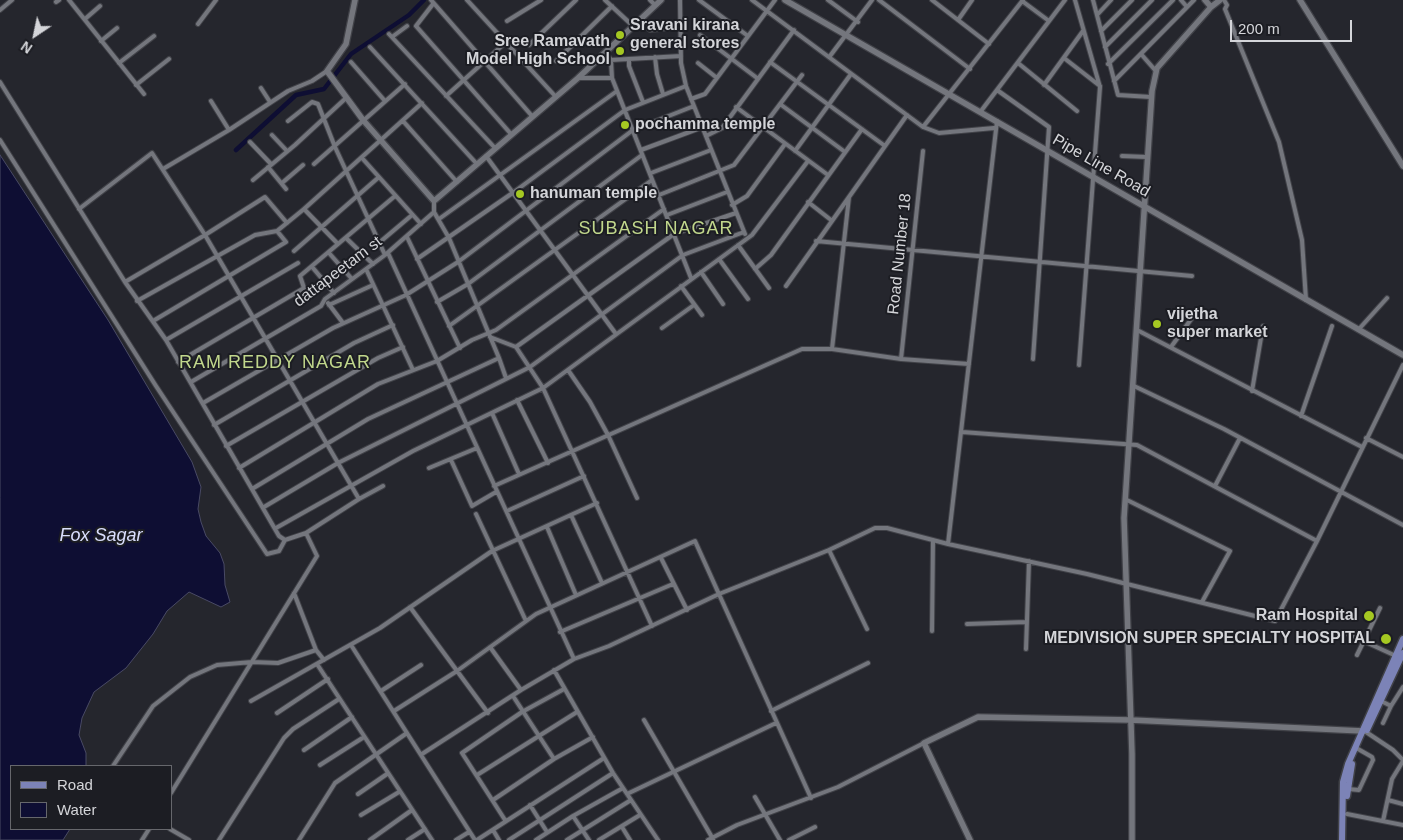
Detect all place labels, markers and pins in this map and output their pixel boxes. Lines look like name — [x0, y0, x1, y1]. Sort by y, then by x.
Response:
place label: Sravani kirana general stores — [630, 16, 739, 54]
marker: Sravani kirana general stores — [614, 29, 626, 41]
place label: Sree Ramavath Model High School — [466, 32, 610, 70]
marker: Sree Ramavath Model High School — [614, 45, 626, 57]
place label: pochamma temple — [635, 115, 775, 135]
marker: pochamma temple — [619, 119, 631, 131]
place label: hanuman temple — [530, 184, 657, 204]
marker: hanuman temple — [514, 188, 526, 200]
place label: vijetha super market — [1167, 305, 1267, 343]
marker: vijetha super market — [1151, 318, 1163, 330]
place label: Ram Hospital — [1256, 606, 1358, 626]
marker: Ram Hospital — [1362, 609, 1376, 623]
place label: MEDIVISION SUPER SPECIALTY HOSPITAL — [1044, 629, 1375, 649]
marker: MEDIVISION SUPER SPECIALTY HOSPITAL — [1379, 632, 1393, 646]

